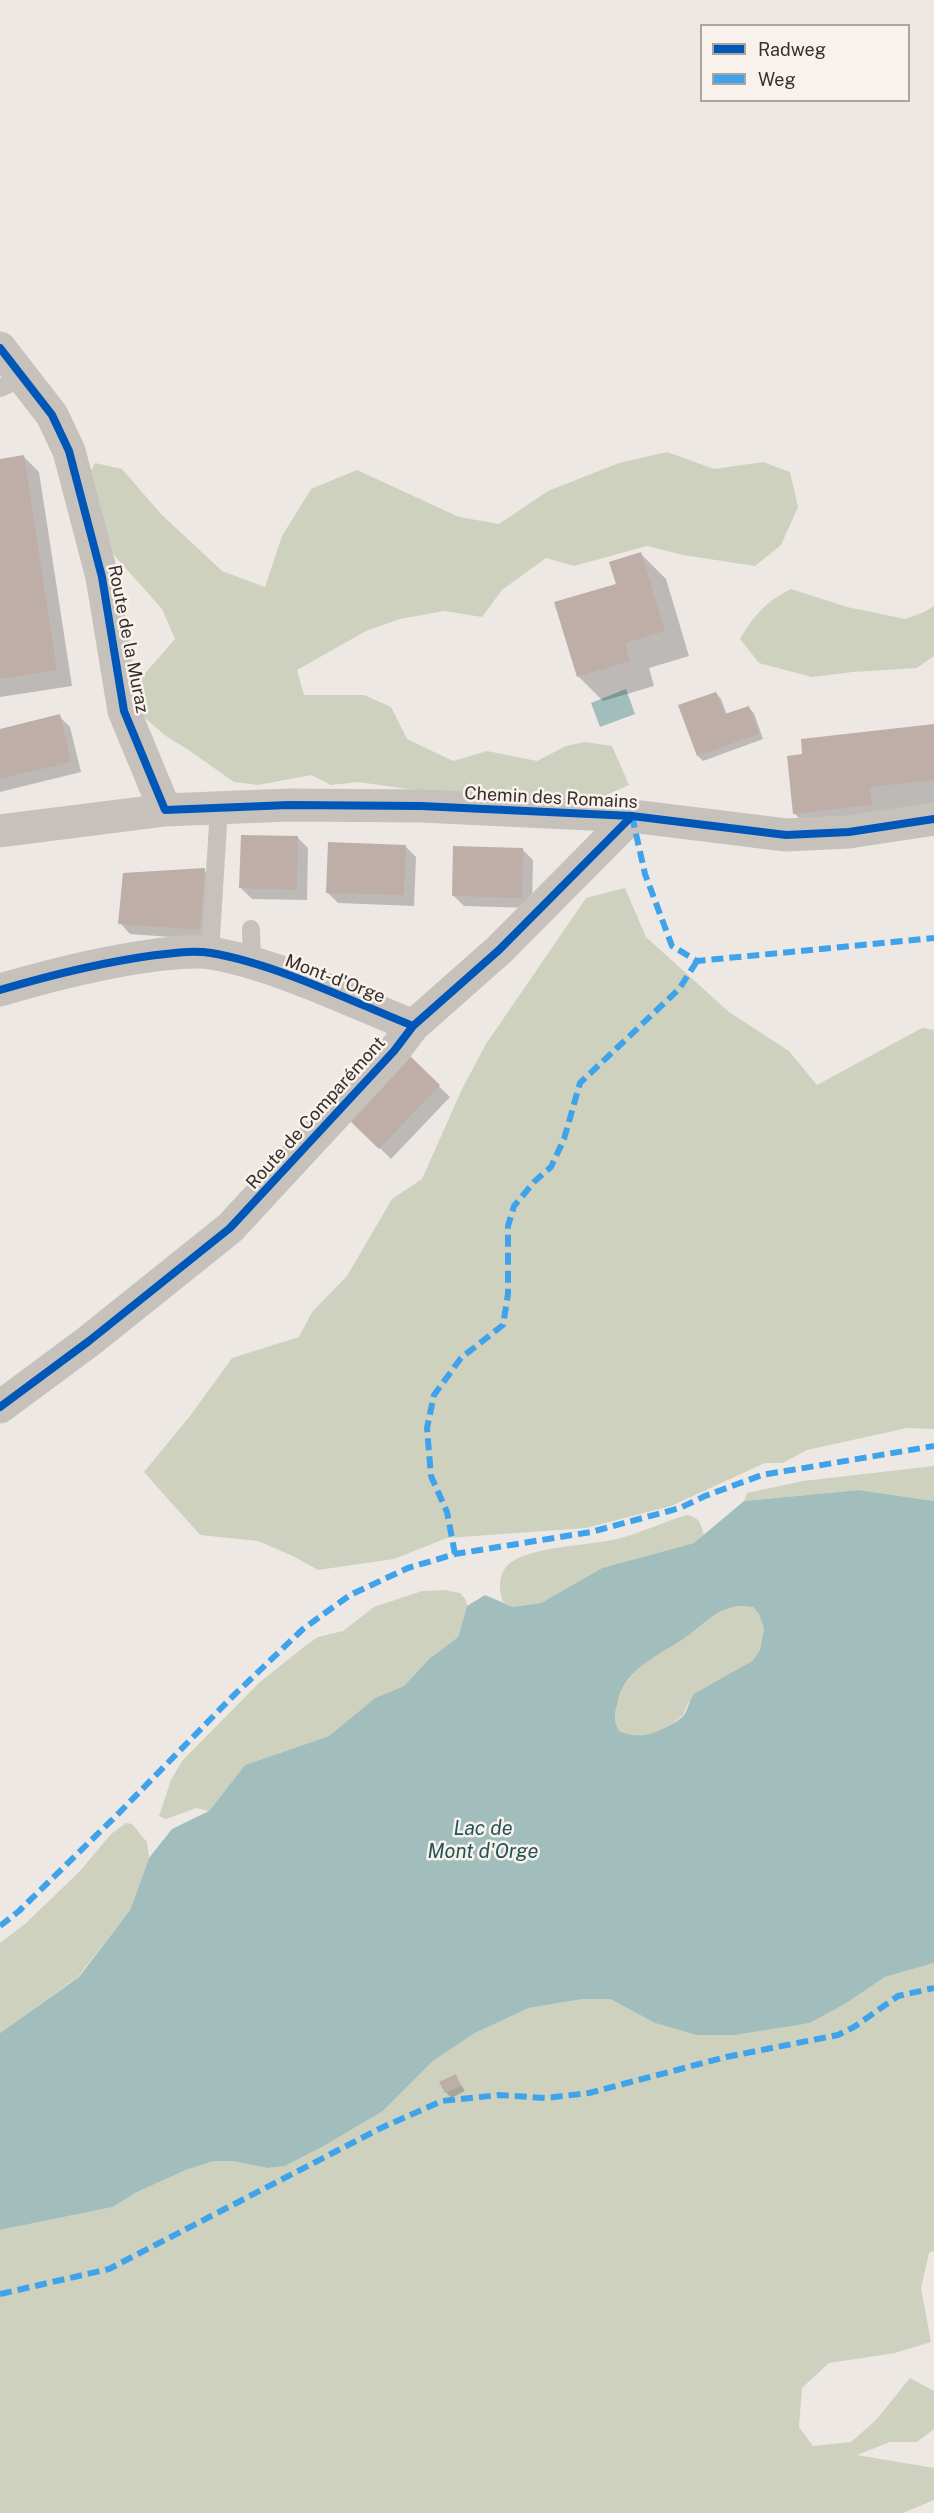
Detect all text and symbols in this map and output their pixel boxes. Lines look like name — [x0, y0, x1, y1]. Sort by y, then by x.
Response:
legend — [700, 24, 910, 102]
text: Radweg — [758, 39, 826, 60]
text: Weg — [758, 69, 796, 90]
street label: Route de la Muraz — [103, 563, 153, 715]
street label: Chemin des Romains — [464, 783, 638, 813]
street label: Mont-d'Orge — [282, 950, 388, 1008]
street label: Route de Comparémont — [242, 1032, 390, 1194]
water label: Lac de Mont d'Orge — [428, 1817, 538, 1864]

